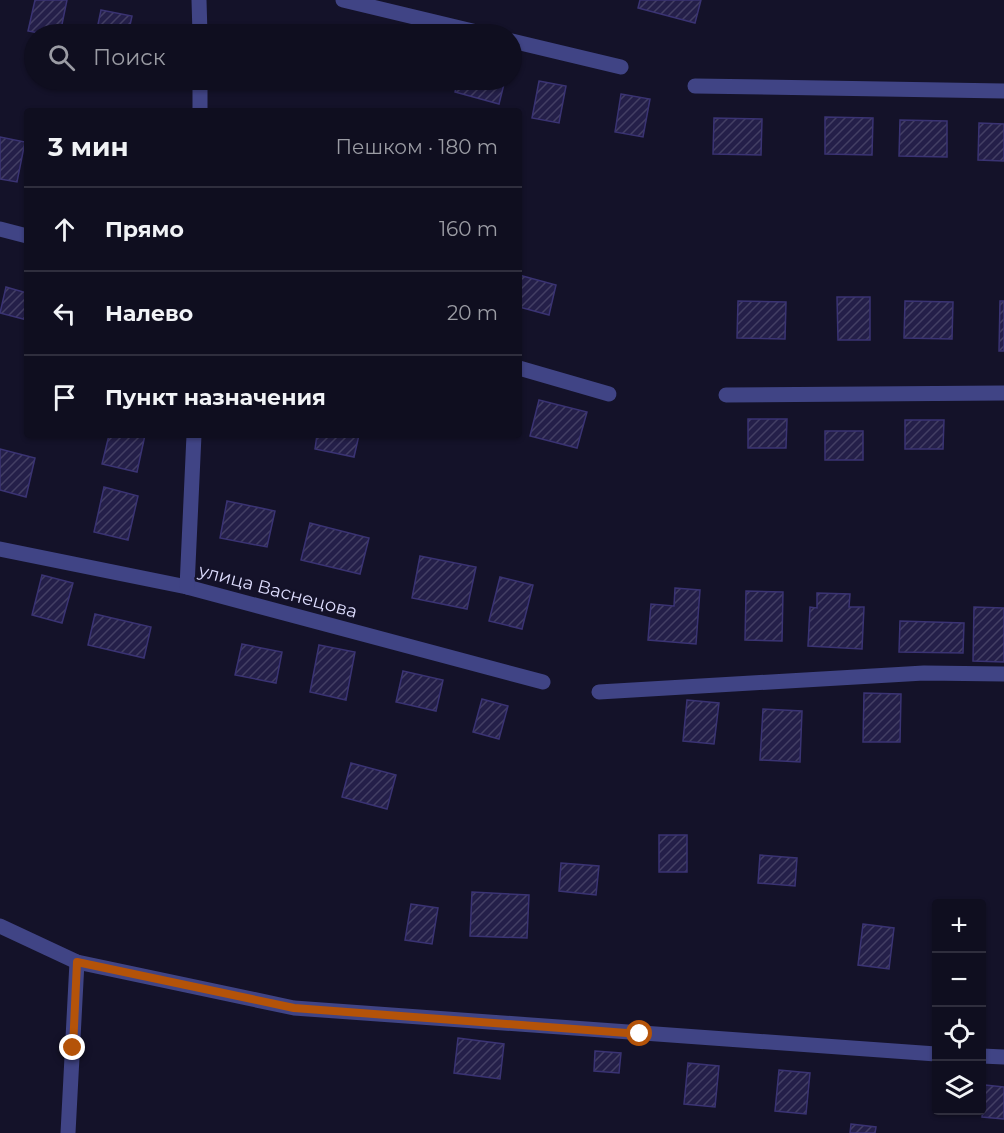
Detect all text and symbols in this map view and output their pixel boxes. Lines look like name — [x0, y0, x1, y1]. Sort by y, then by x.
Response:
search box — [24, 24, 522, 90]
icon: search — [45, 41, 78, 74]
text: Поиск — [93, 44, 165, 71]
text: 3 мин — [48, 131, 128, 163]
text: Пешком · 180 m — [336, 135, 498, 159]
icon: ahead — [48, 213, 81, 246]
text: Прямо — [105, 216, 184, 243]
text: 160 m — [439, 217, 498, 241]
icon: left — [48, 297, 81, 330]
text: Налево — [105, 300, 193, 327]
text: 20 m — [447, 301, 498, 325]
icon: arrive — [48, 381, 81, 414]
text: Пункт назначения — [105, 384, 326, 411]
street label: улица Васнецова — [195, 559, 360, 623]
map controls — [932, 899, 986, 1115]
button: + — [932, 899, 986, 953]
button: − — [932, 953, 986, 1007]
button: locate — [932, 1007, 986, 1061]
route start — [626, 1020, 652, 1046]
route end — [59, 1034, 85, 1060]
button: layers — [932, 1061, 986, 1115]

